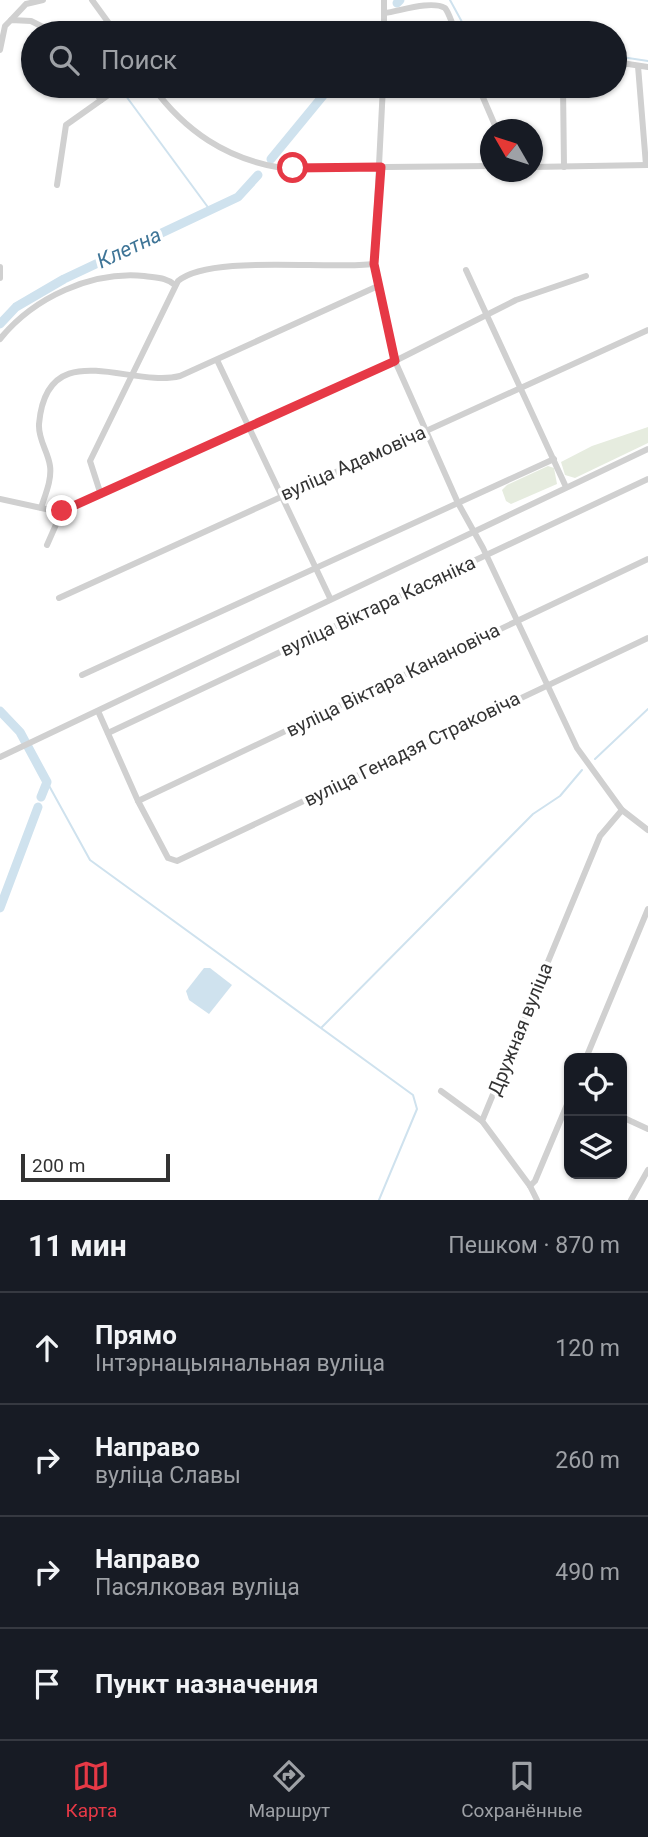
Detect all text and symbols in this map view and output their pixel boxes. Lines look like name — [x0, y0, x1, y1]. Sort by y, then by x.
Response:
search box — [21, 21, 627, 98]
icon: search — [45, 41, 83, 79]
text: Поиск — [101, 45, 177, 75]
north arrow — [480, 119, 543, 182]
route start — [277, 152, 308, 183]
water label: Клетна — [93, 223, 165, 273]
street label: вуліца Адамовіча — [277, 421, 429, 505]
route end — [46, 495, 77, 526]
street label: вуліца Віктара Касяніка — [277, 551, 479, 661]
street label: вуліца Віктара Канановіча — [282, 618, 504, 742]
street label: вуліца Генадзя Страковіча — [300, 687, 524, 811]
street label: Дружная вуліца — [483, 959, 557, 1099]
map controls — [564, 1053, 627, 1179]
button: locate — [564, 1053, 627, 1116]
button: layers — [564, 1116, 627, 1179]
scale bar — [21, 1151, 170, 1183]
text: 200 m — [32, 1154, 85, 1177]
text: 11 мин — [28, 1228, 127, 1263]
text: Пешком · 870 m — [448, 1232, 620, 1259]
text: Прямо — [95, 1320, 177, 1350]
icon: ahead — [28, 1329, 66, 1367]
text: 120 m — [555, 1335, 620, 1362]
text: Інтэрнацыянальная вуліца — [95, 1350, 385, 1377]
text: Направо — [95, 1432, 200, 1462]
icon: right — [28, 1441, 66, 1479]
text: 260 m — [555, 1447, 620, 1474]
text: вуліца Славы — [95, 1462, 241, 1489]
text: Направо — [95, 1544, 200, 1574]
icon: right — [28, 1553, 66, 1591]
text: 490 m — [555, 1559, 620, 1586]
text: Пасялковая вуліца — [95, 1574, 300, 1601]
icon: arrive — [28, 1665, 66, 1703]
text: Пункт назначения — [95, 1669, 319, 1699]
tab: Карта — [66, 1757, 117, 1822]
tab: Маршрут — [248, 1757, 330, 1822]
tab: Сохранённые — [461, 1757, 582, 1822]

